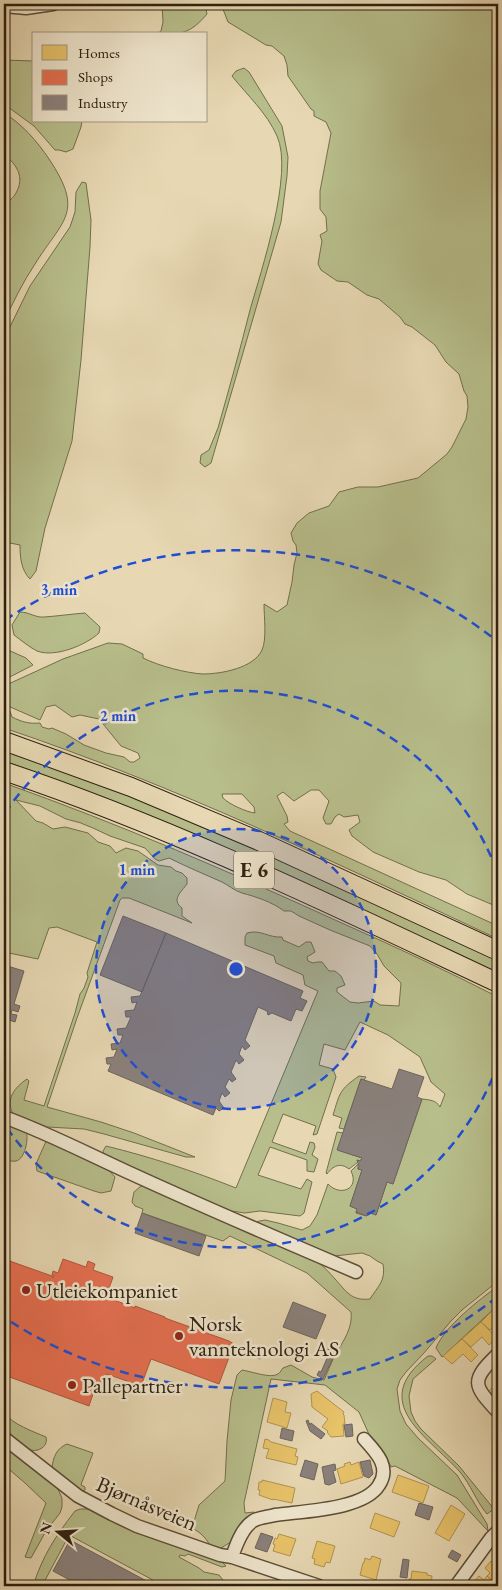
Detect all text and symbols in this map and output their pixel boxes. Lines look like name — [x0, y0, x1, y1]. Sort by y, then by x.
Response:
legend — [32, 32, 208, 122]
text: Homes — [78, 43, 120, 62]
text: Shops — [78, 67, 113, 86]
text: Industry — [78, 93, 128, 112]
text: 3 min — [41, 580, 78, 599]
text: 2 min — [100, 706, 137, 725]
road number: E 6 — [234, 852, 274, 888]
text: 1 min — [119, 860, 156, 879]
centre of rings — [227, 960, 245, 978]
place label: Utleiekompaniet — [36, 1276, 178, 1305]
marker: Utleiekompaniet — [20, 1284, 32, 1296]
place label: Norsk vannteknologi AS — [189, 1309, 339, 1363]
marker: Norsk vannteknologi AS — [173, 1330, 185, 1342]
place label: Pallepartner — [82, 1371, 183, 1400]
marker: Pallepartner — [66, 1379, 78, 1391]
street label: Bjørnåsveien — [92, 1469, 202, 1538]
north arrow — [32, 1508, 82, 1558]
text: N — [35, 1519, 56, 1536]

